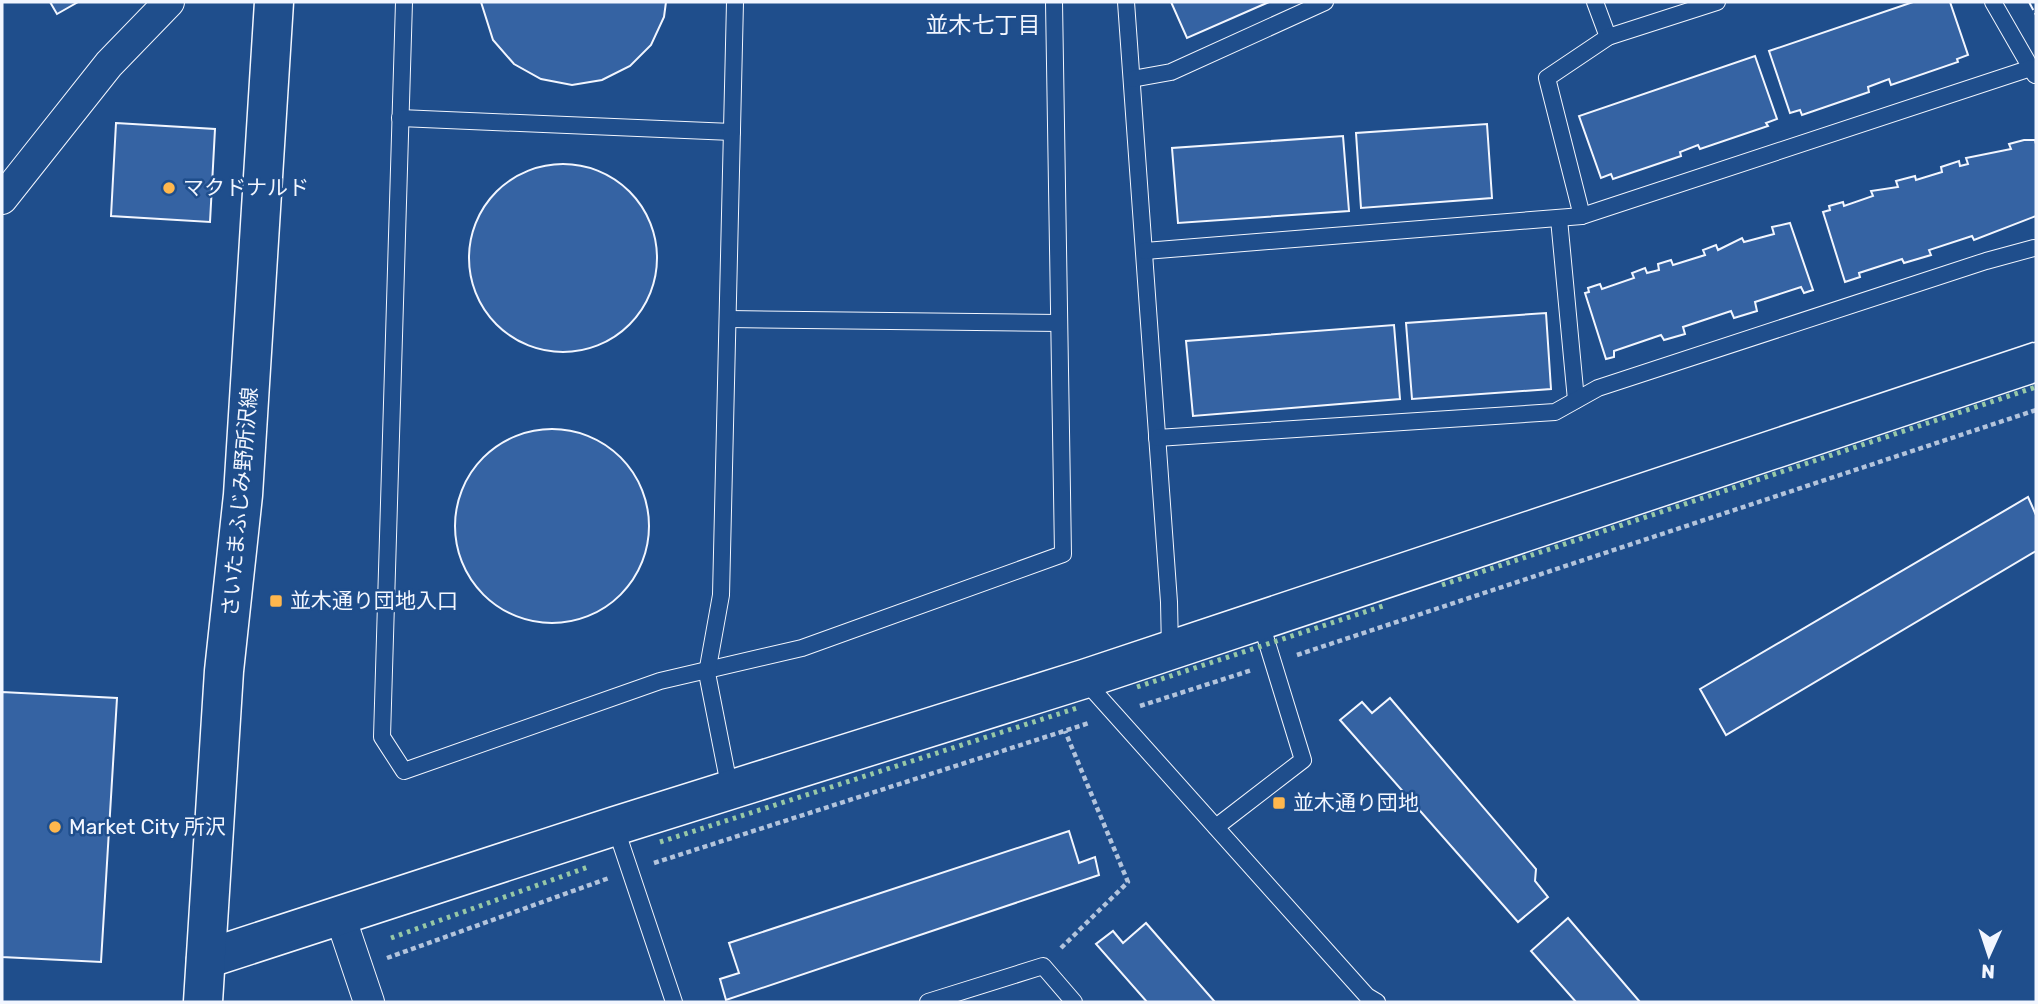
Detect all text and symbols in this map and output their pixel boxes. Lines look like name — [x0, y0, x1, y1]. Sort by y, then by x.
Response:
district label: 並木七丁目 — [926, 11, 1041, 39]
place label: マクドナルド — [183, 175, 309, 200]
marker: マクドナルド — [161, 180, 177, 196]
street label: さいたまふじみ野所沢線 — [217, 386, 262, 618]
place label: 並木通り団地入口 — [290, 588, 458, 613]
marker: 並木通り団地入口 — [268, 593, 284, 609]
place label: 並木通り団地 — [1293, 790, 1419, 815]
marker: 並木通り団地 — [1271, 795, 1287, 811]
place label: Market City 所沢 — [69, 814, 226, 839]
marker: Market City 所沢 — [47, 819, 63, 835]
north arrow — [1954, 920, 2024, 990]
text: N — [1981, 960, 1996, 983]

